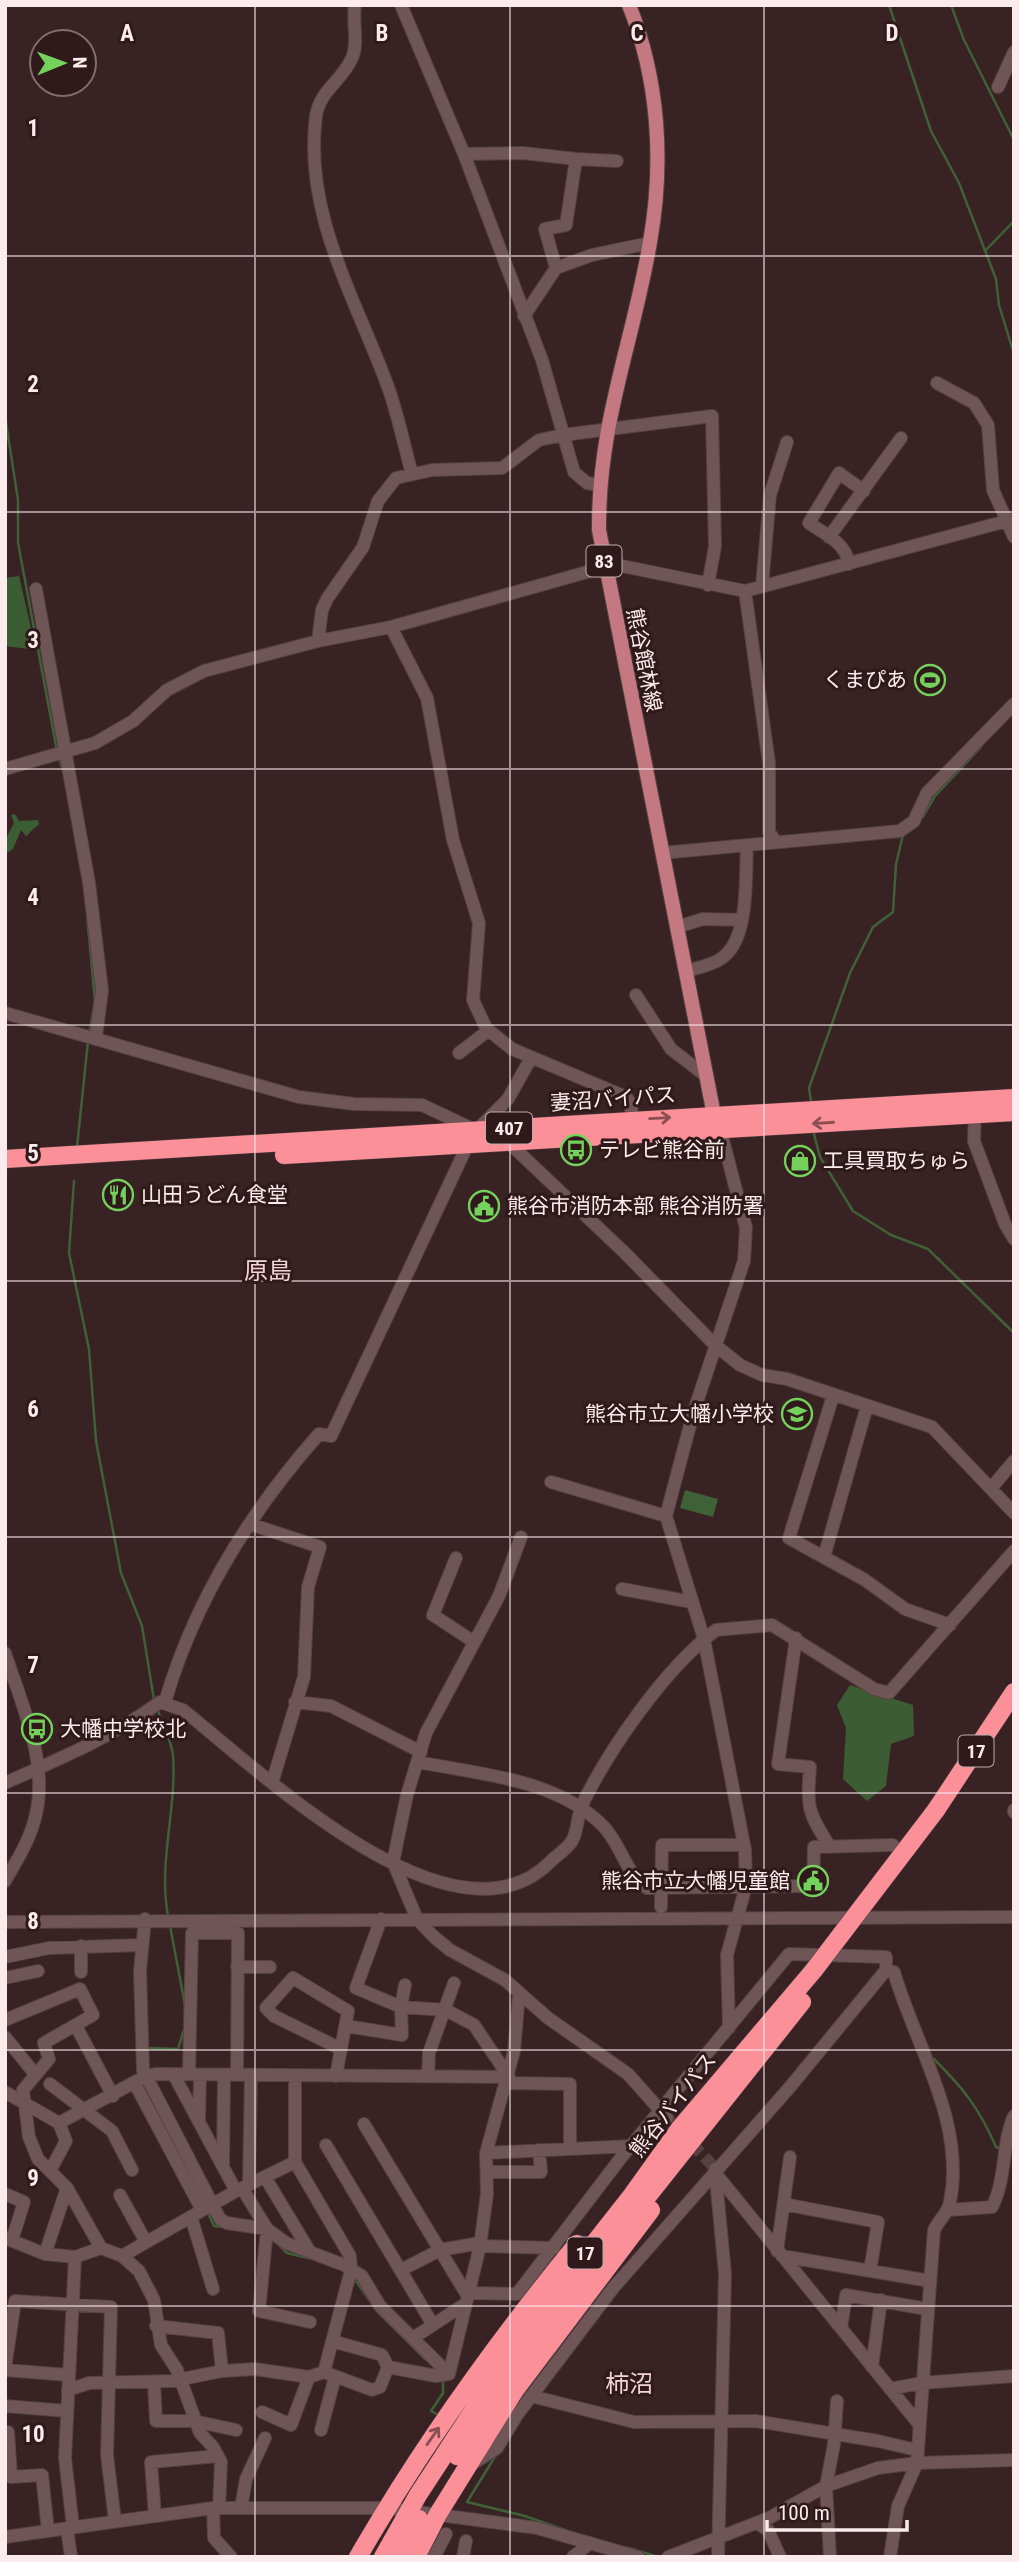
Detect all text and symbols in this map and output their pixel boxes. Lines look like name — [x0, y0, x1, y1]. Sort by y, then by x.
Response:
text: A — [120, 20, 134, 47]
text: B — [376, 20, 388, 47]
text: C — [630, 20, 644, 47]
text: D — [886, 20, 899, 47]
north arrow — [28, 28, 98, 98]
text: N — [68, 57, 91, 69]
text: 1 — [27, 115, 39, 142]
text: 2 — [27, 371, 39, 398]
road number: 83 — [586, 546, 622, 576]
street label: 熊谷館林線 — [622, 606, 666, 714]
text: 3 — [27, 627, 39, 654]
sports icon: くまぴあ — [913, 663, 947, 697]
place label: くまぴあ — [823, 668, 907, 692]
text: 4 — [27, 884, 39, 911]
street label: 妻沼バイパス — [550, 1083, 676, 1115]
road number: 407 — [486, 1112, 532, 1144]
one-way arrow — [648, 1112, 671, 1125]
one-way arrow — [813, 1117, 835, 1130]
bus stop icon: テレビ熊谷前 — [559, 1133, 593, 1167]
place label: テレビ熊谷前 — [599, 1138, 725, 1162]
text: 5 — [27, 1140, 39, 1167]
shop icon: 工具買取ちゅら — [783, 1144, 817, 1178]
place label: 工具買取ちゅら — [823, 1149, 970, 1173]
restaurant icon: 山田うどん食堂 — [101, 1178, 135, 1212]
place label: 山田うどん食堂 — [141, 1183, 288, 1207]
public building icon: 熊谷市消防本部 熊谷消防署 — [467, 1189, 501, 1223]
place label: 熊谷市消防本部 熊谷消防署 — [507, 1194, 764, 1218]
district label: 原島 — [244, 1257, 292, 1285]
text: 6 — [27, 1396, 39, 1423]
school or university icon: 熊谷市立大幡小学校 — [780, 1397, 814, 1431]
place label: 熊谷市立大幡小学校 — [585, 1402, 774, 1426]
text: 7 — [27, 1652, 39, 1679]
bus stop icon: 大幡中学校北 — [20, 1712, 54, 1746]
place label: 大幡中学校北 — [60, 1717, 186, 1741]
road number: 17 — [958, 1736, 993, 1766]
public building icon: 熊谷市立大幡児童館 — [796, 1864, 830, 1898]
place label: 熊谷市立大幡児童館 — [601, 1869, 790, 1893]
text: 8 — [27, 1908, 39, 1935]
street label: 熊谷バイパス — [625, 2048, 721, 2162]
text: 9 — [27, 2165, 39, 2192]
road number: 17 — [568, 2238, 602, 2268]
district label: 柿沼 — [605, 2370, 653, 2398]
text: 10 — [21, 2421, 45, 2448]
one-way arrow — [426, 2427, 440, 2446]
scale bar — [767, 2488, 907, 2532]
text: 100 m — [778, 2501, 830, 2525]

